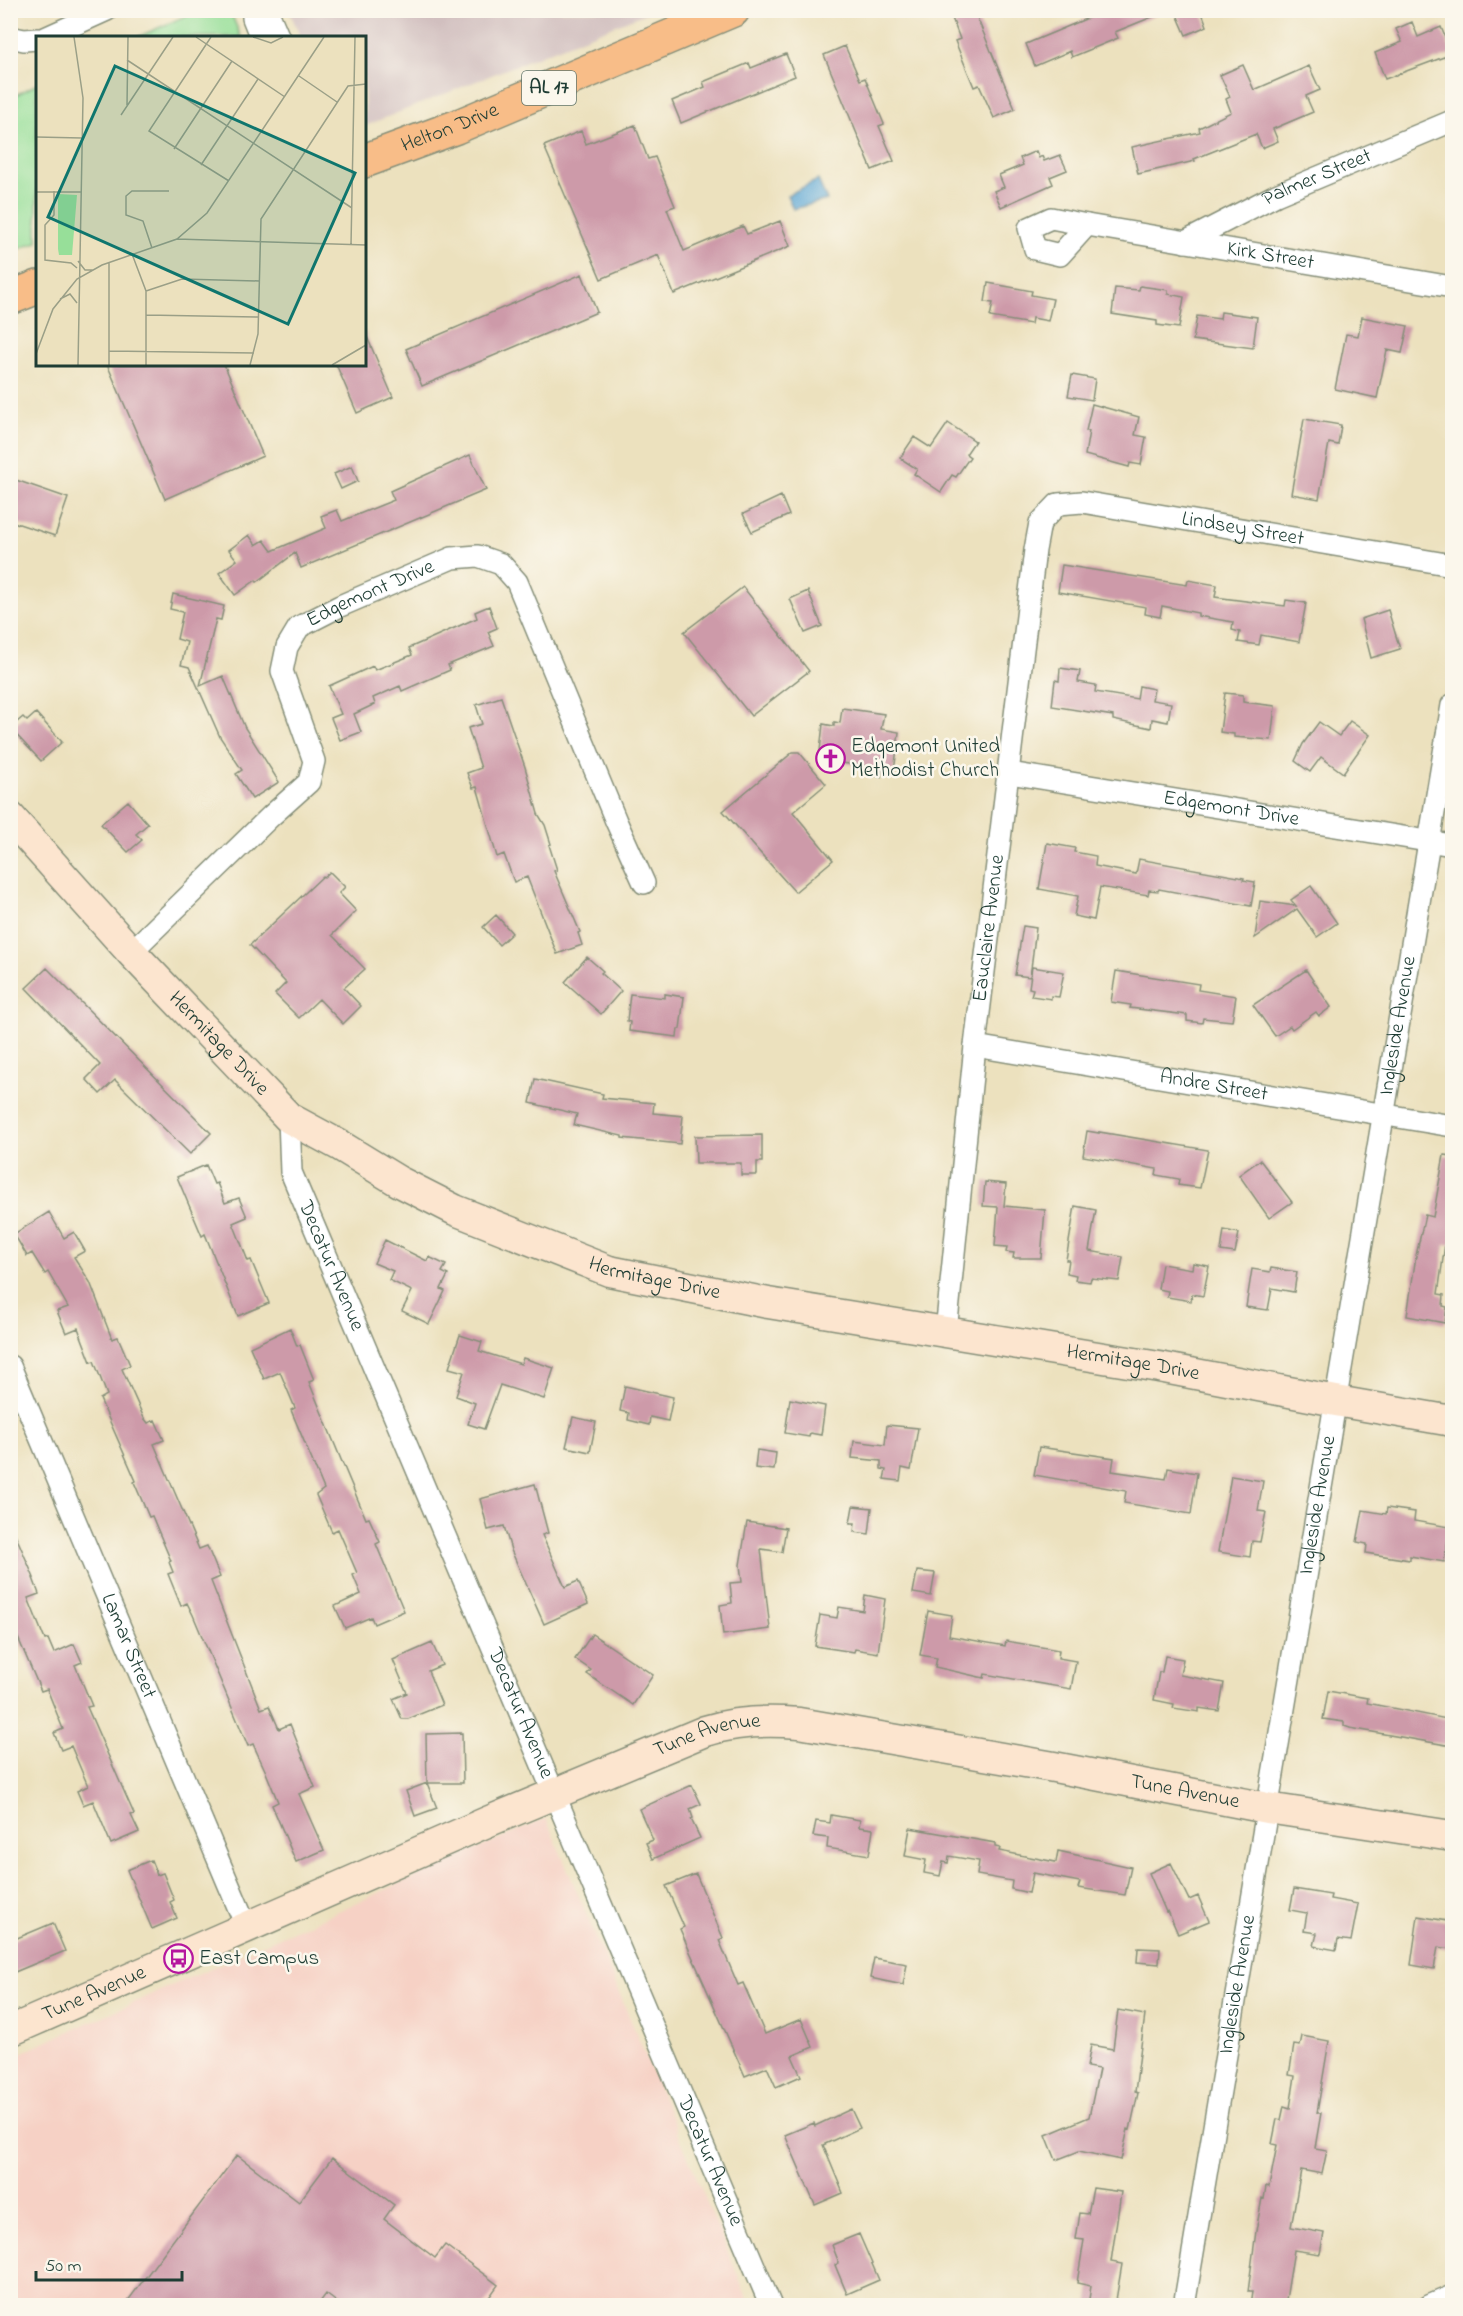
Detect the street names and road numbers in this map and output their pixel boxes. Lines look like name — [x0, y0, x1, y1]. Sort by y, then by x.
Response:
road number: AL 17 — [522, 71, 576, 105]
street label: Helton Drive — [397, 95, 504, 161]
street label: Palmer Street — [1257, 141, 1376, 215]
street label: Kirk Street — [1225, 234, 1316, 278]
street label: Lindsey Street — [1179, 504, 1306, 555]
street label: Edgemont Drive — [301, 552, 440, 636]
street label: Edgemont Drive — [1161, 783, 1302, 835]
street label: Eauclaire Avenue — [965, 852, 1013, 1004]
street label: Ingleside Avenue — [1372, 953, 1425, 1098]
street label: Hermitage Drive — [161, 985, 276, 1103]
street label: Andre Street — [1157, 1062, 1270, 1110]
street label: Decatur Avenue — [289, 1195, 372, 1336]
street label: Hermitage Drive — [584, 1249, 724, 1308]
street label: Hermitage Drive — [1064, 1337, 1203, 1390]
street label: Ingleside Avenue — [1292, 1433, 1345, 1577]
street label: Lamar Street — [93, 1589, 164, 1703]
street label: Decatur Avenue — [479, 1643, 561, 1784]
street label: Tune Avenue — [649, 1707, 762, 1766]
street label: Tune Avenue — [1128, 1767, 1243, 1817]
street label: Ingleside Avenue — [1211, 1912, 1264, 2056]
street label: Tune Avenue — [38, 1958, 151, 2030]
street label: Decatur Avenue — [668, 2090, 751, 2231]

